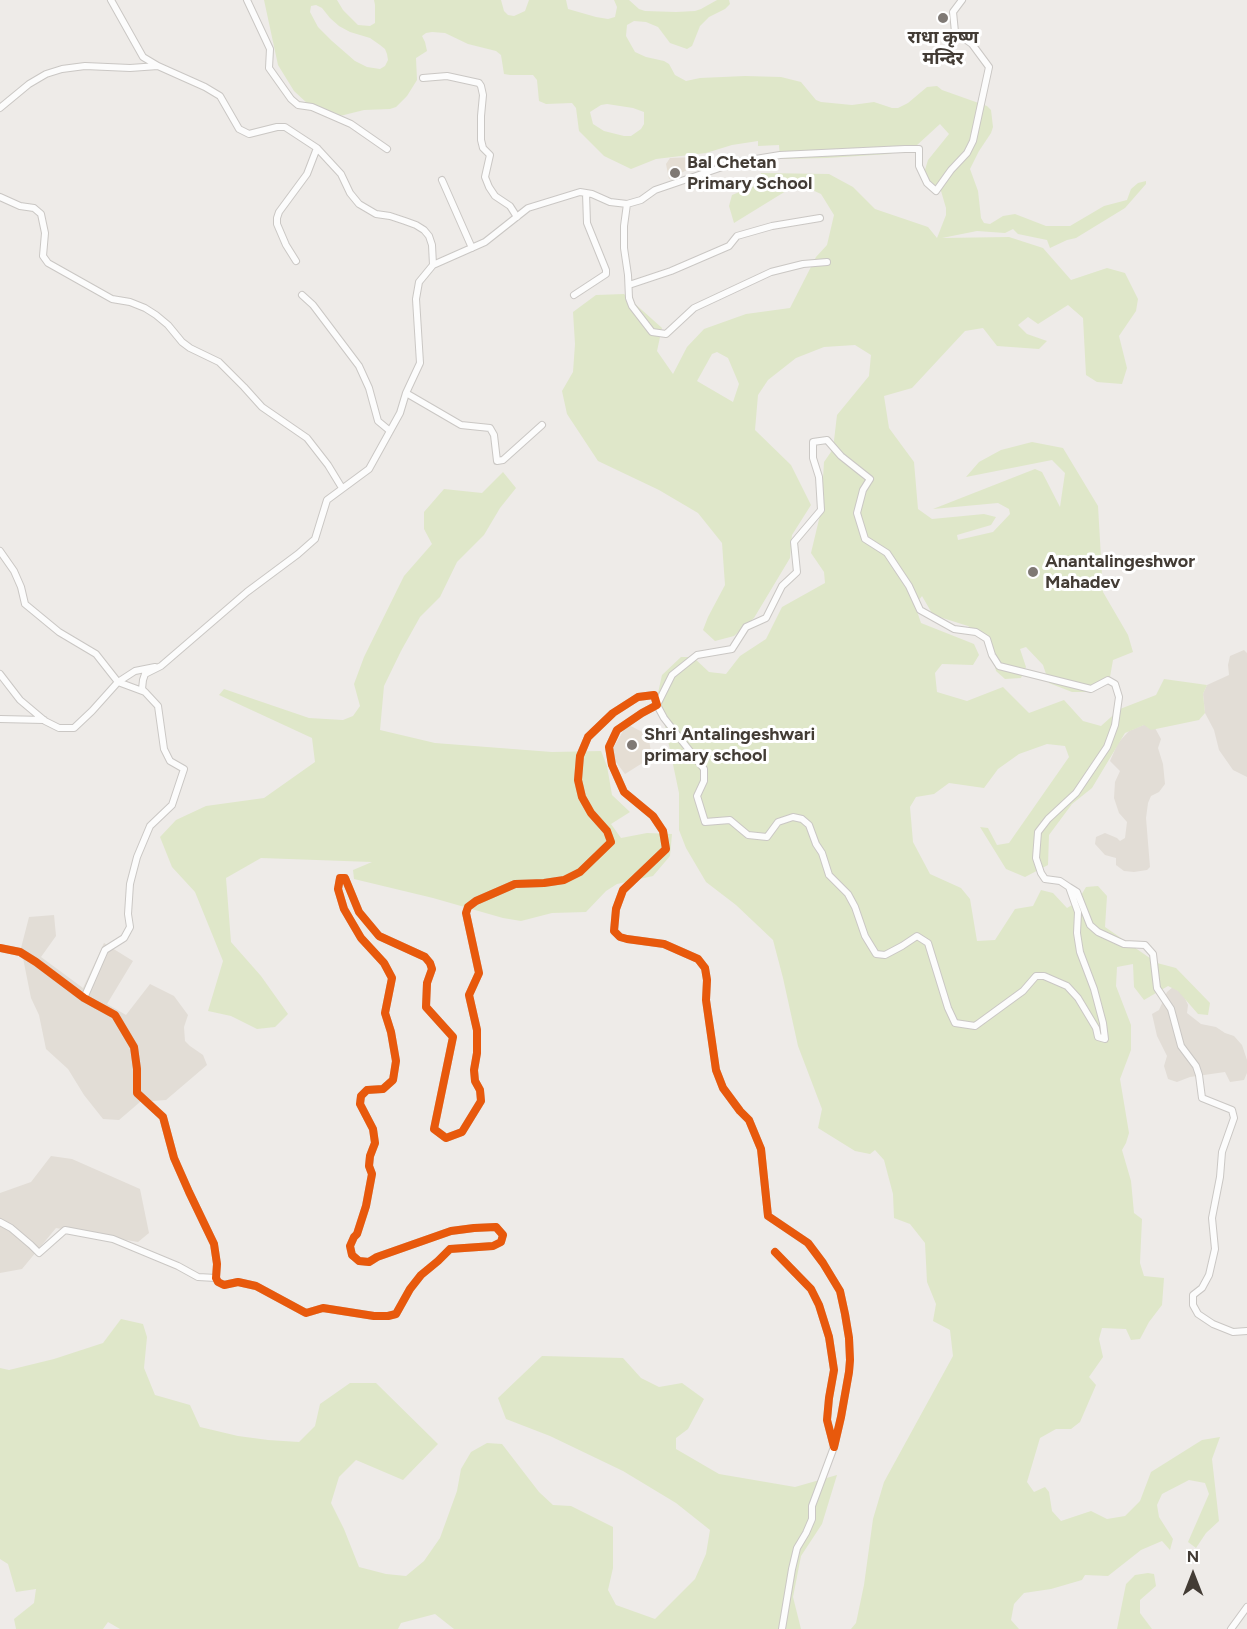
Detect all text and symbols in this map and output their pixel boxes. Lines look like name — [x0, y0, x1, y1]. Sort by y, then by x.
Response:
marker: राधा कृष्ण मन्दिर — [936, 11, 950, 25]
place label: राधा कृष्ण मन्दिर — [908, 27, 978, 70]
place label: Bal Chetan Primary School — [687, 152, 812, 195]
marker: Bal Chetan Primary School — [668, 166, 682, 180]
place label: Anantalingeshwor Mahadev — [1045, 551, 1195, 594]
marker: Anantalingeshwor Mahadev — [1026, 565, 1040, 579]
place label: Shri Antalingeshwari primary school — [644, 724, 815, 766]
marker: Shri Antalingeshwari primary school — [625, 738, 639, 752]
north arrow — [1163, 1545, 1223, 1605]
text: N — [1187, 1547, 1199, 1566]

